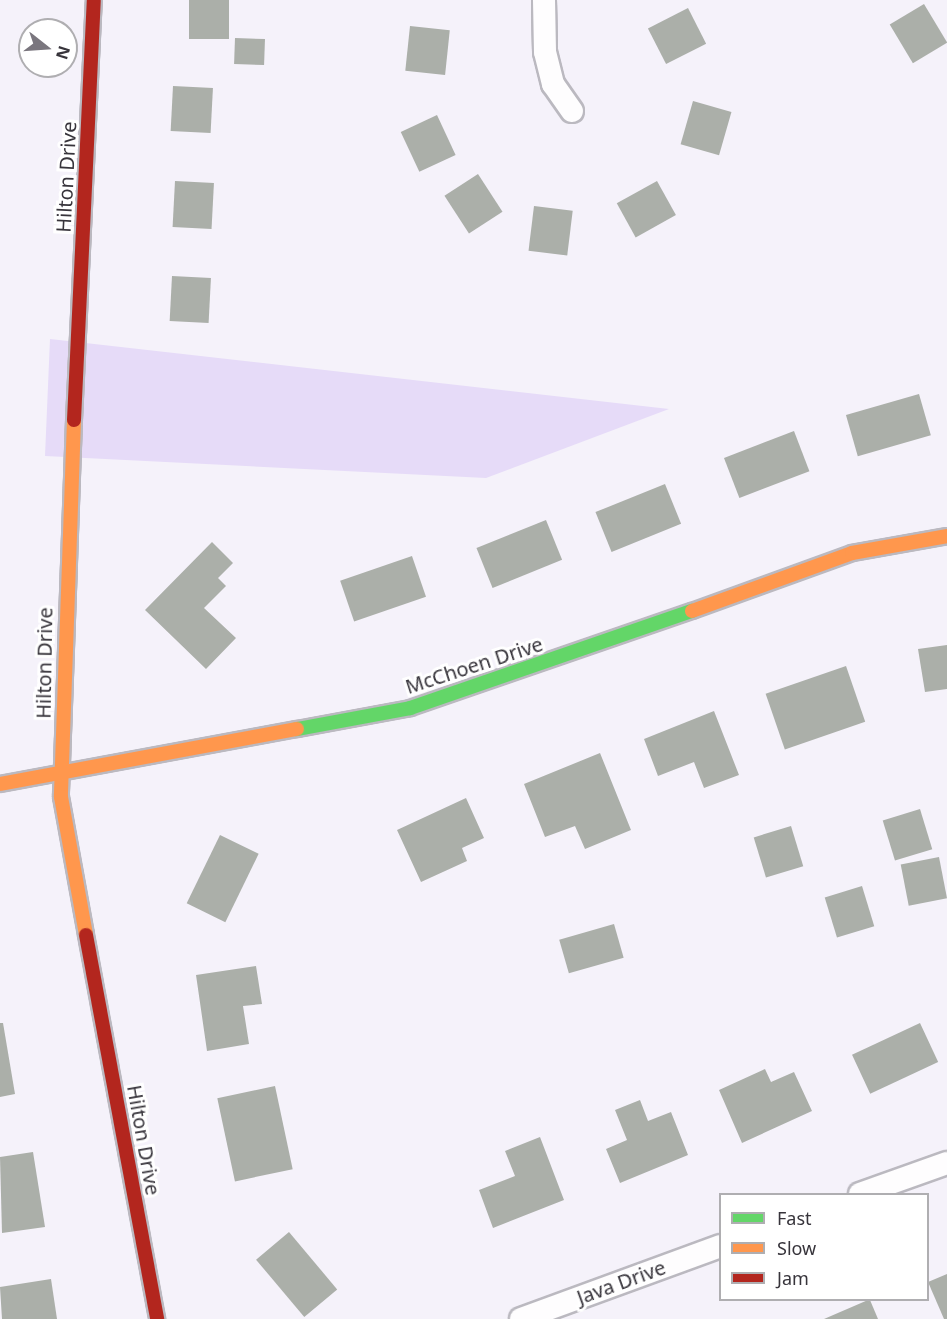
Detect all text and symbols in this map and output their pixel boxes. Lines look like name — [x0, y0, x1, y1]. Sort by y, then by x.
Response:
north arrow — [18, 18, 78, 78]
text: N — [51, 43, 76, 62]
street label: Hilton Drive — [51, 121, 81, 233]
street label: Hilton Drive — [31, 607, 57, 719]
street label: McChoen Drive — [402, 631, 546, 699]
street label: Hilton Drive — [123, 1083, 165, 1197]
legend — [719, 1193, 929, 1301]
text: Fast — [777, 1206, 812, 1230]
text: Slow — [777, 1236, 816, 1260]
street label: Java Drive — [573, 1255, 669, 1309]
text: Jam — [777, 1266, 809, 1290]

